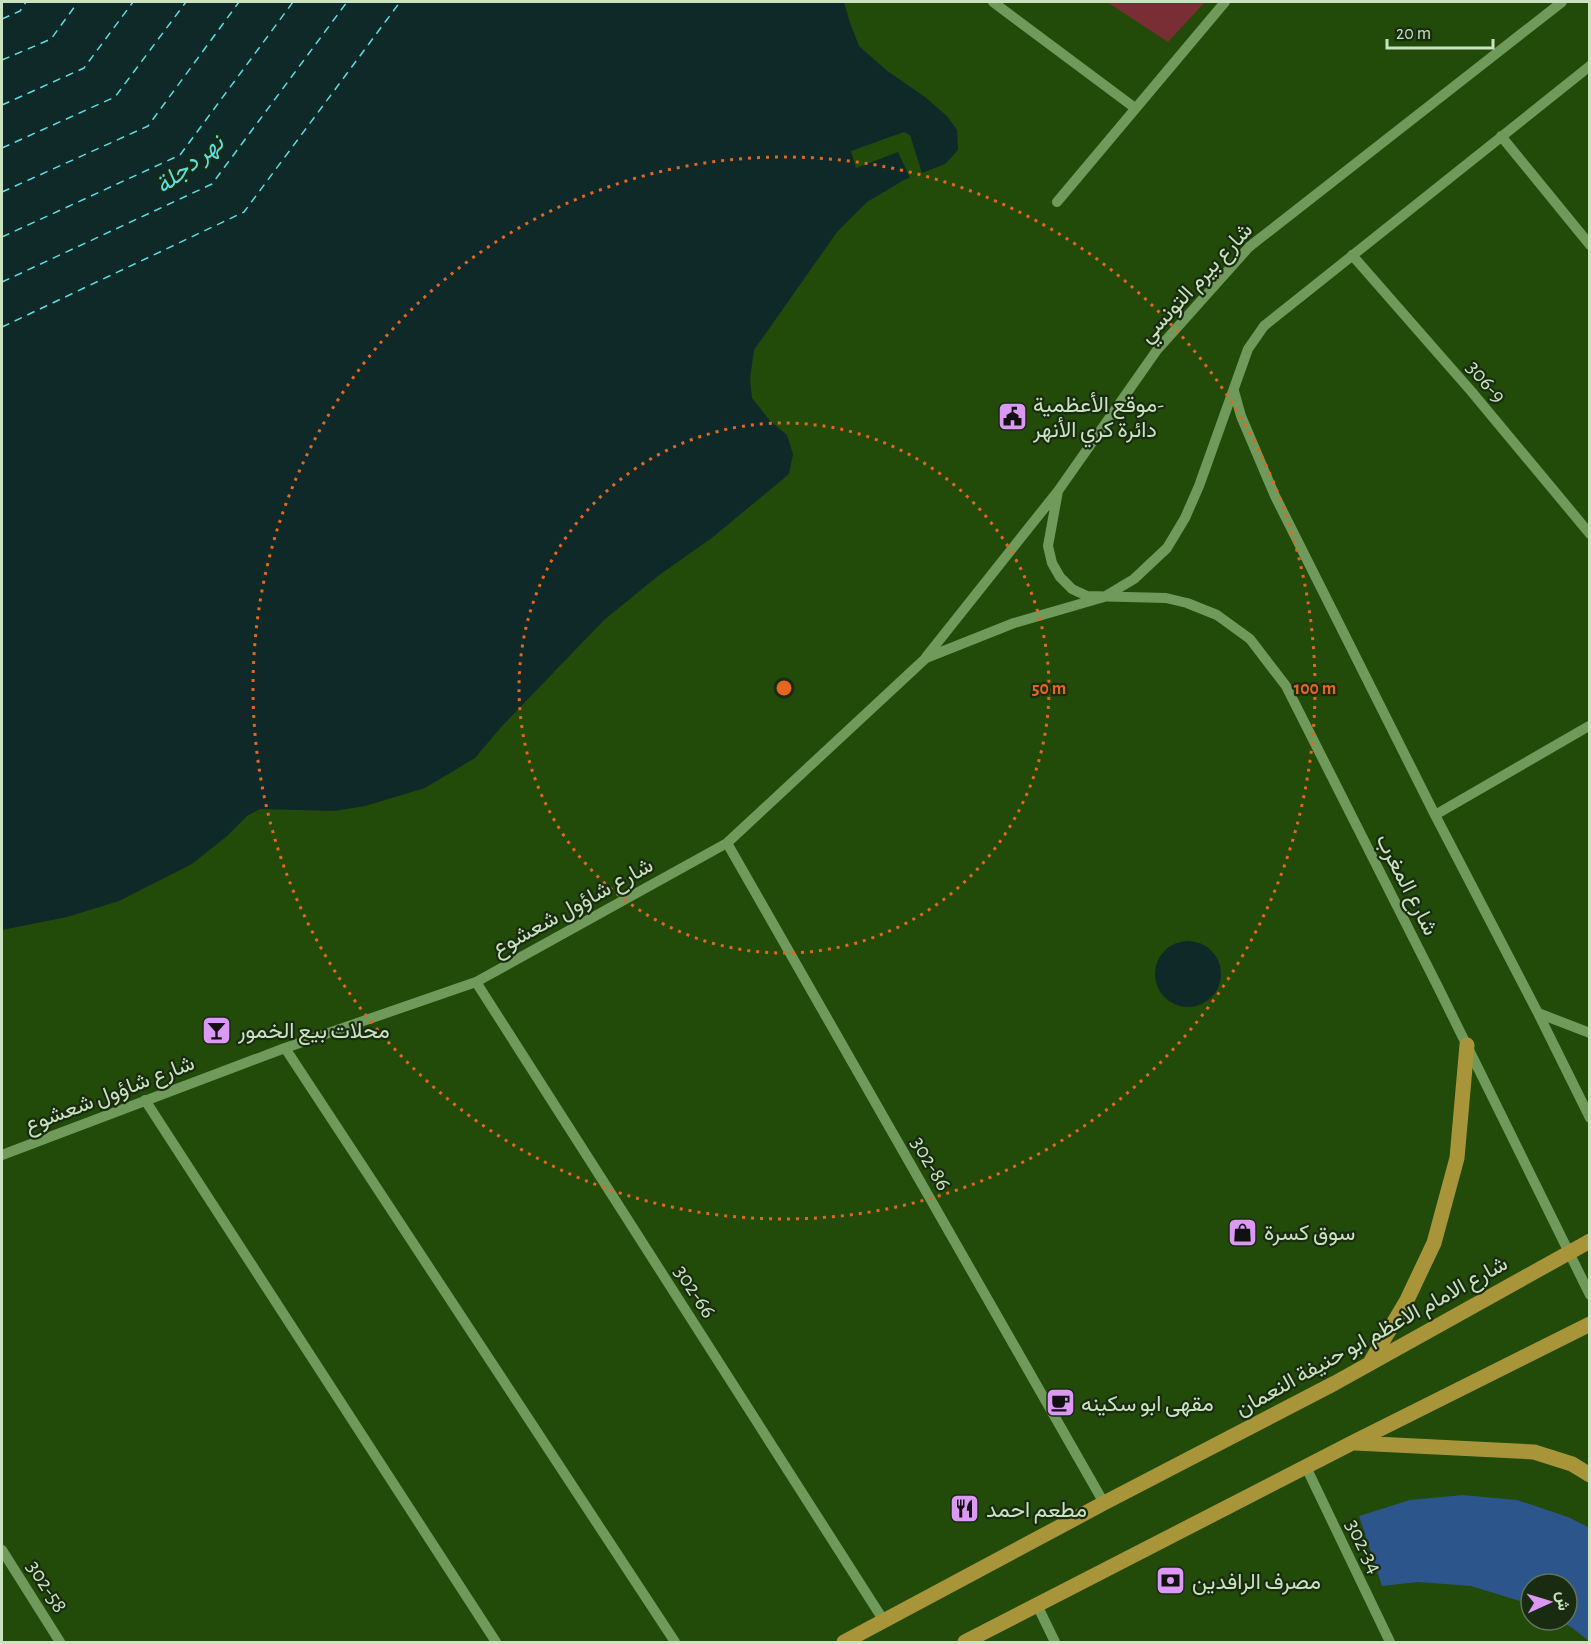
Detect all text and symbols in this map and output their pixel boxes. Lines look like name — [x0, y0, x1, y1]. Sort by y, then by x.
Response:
scale bar — [1387, 12, 1494, 50]
text: 20 m — [1396, 25, 1431, 43]
water label: نهر دجلة — [151, 130, 230, 200]
street label: شارع بيرم التونسي — [1135, 219, 1262, 352]
street label: 306-9 — [1462, 356, 1510, 407]
place label: موقع الأعظمية- دائرة كري الأنهر — [1032, 392, 1164, 448]
public building icon: موقع الأعظمية- دائرة كري الأنهر — [996, 401, 1028, 433]
centre of rings — [774, 678, 794, 698]
text: 50 m — [1032, 680, 1066, 698]
text: 100 m — [1294, 680, 1336, 698]
street label: شارع المغرب — [1370, 830, 1442, 940]
street label: شارع شاؤول شعشوع — [488, 854, 658, 963]
bar icon: محلات بيع الخمور — [201, 1014, 233, 1046]
place label: محلات بيع الخمور — [237, 1020, 390, 1045]
street label: شارع شاؤول شعشوع — [21, 1051, 198, 1139]
street label: 302-86 — [907, 1133, 955, 1194]
shop icon: سوق كسرة — [1227, 1216, 1259, 1248]
place label: سوق كسرة — [1264, 1222, 1355, 1246]
street label: شارع الامام الاعظم ابو حنيفة النعمان — [1232, 1252, 1513, 1423]
street label: 302-66 — [670, 1261, 720, 1322]
cafe icon: مقهى ابو سكينه — [1044, 1387, 1076, 1419]
place label: مقهى ابو سكينه — [1081, 1393, 1214, 1417]
restaurant icon: مطعم احمد — [949, 1493, 981, 1525]
place label: مطعم احمد — [986, 1499, 1087, 1524]
street label: 302-34 — [1342, 1516, 1387, 1577]
street label: 302-58 — [23, 1556, 72, 1617]
bank icon: مصرف الرافدين — [1155, 1565, 1187, 1597]
place label: مصرف الرافدين — [1192, 1571, 1321, 1595]
north arrow — [1519, 1572, 1579, 1632]
text: ش — [1553, 1591, 1572, 1611]

